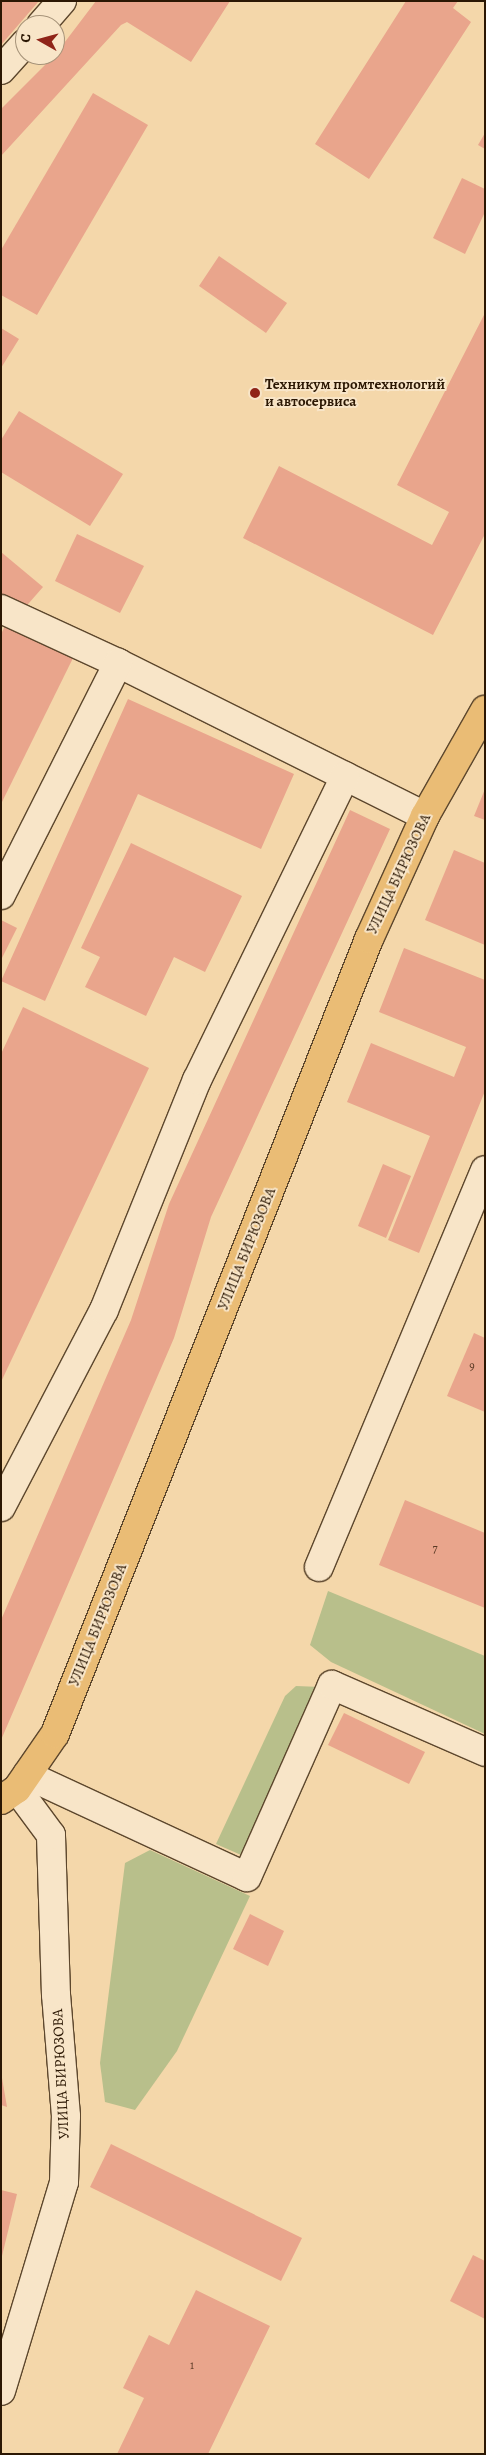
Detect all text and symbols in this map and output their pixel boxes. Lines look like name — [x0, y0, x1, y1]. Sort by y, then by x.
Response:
north arrow — [15, 15, 65, 65]
text: С — [16, 33, 36, 44]
place label: Техникум промтехнологий и автосервиса — [265, 375, 445, 410]
marker: Техникум промтехнологий и автосервиса — [249, 387, 261, 399]
street label: УЛИЦА БИРЮЗОВА — [363, 811, 435, 937]
street label: УЛИЦА БИРЮЗОВА — [214, 1185, 280, 1313]
house number: 9 — [469, 1360, 475, 1374]
house number: 7 — [432, 1542, 438, 1556]
street label: УЛИЦА БИРЮЗОВА — [65, 1561, 131, 1689]
street label: УЛИЦА БИРЮЗОВА — [49, 2008, 73, 2140]
house number: 1 — [190, 2359, 194, 2373]

